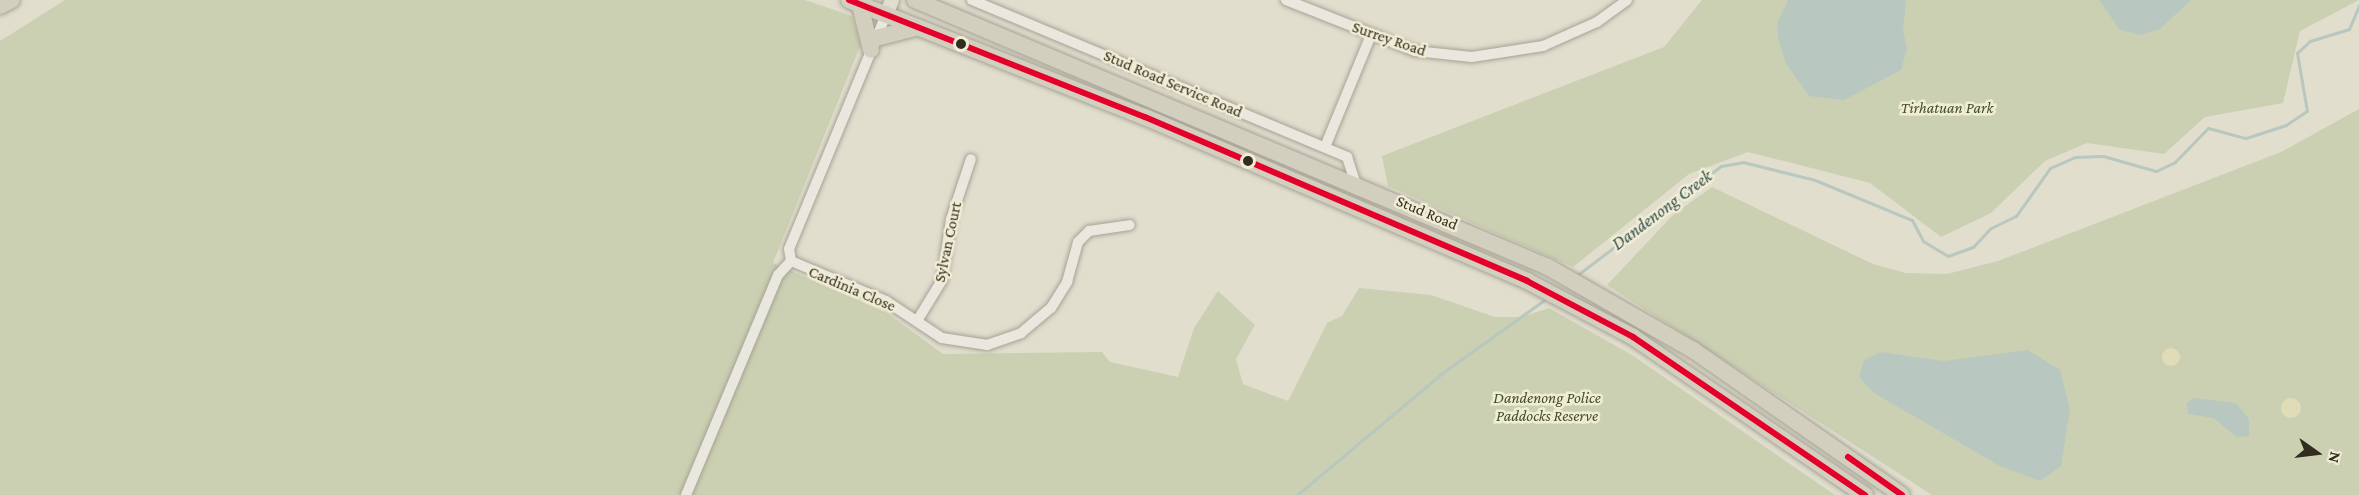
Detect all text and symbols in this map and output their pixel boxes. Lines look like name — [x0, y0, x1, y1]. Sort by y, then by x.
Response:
street label: Surrey Road — [1350, 17, 1428, 61]
unlabelled marker — [955, 38, 967, 50]
street label: Stud Road Service Road — [1101, 46, 1245, 122]
park label: Tirhatuan Park — [1901, 98, 1993, 118]
unlabelled marker — [1242, 155, 1254, 167]
water label: Dandenong Creek — [1608, 165, 1716, 255]
street label: Stud Road — [1393, 191, 1461, 235]
street label: Sylvan Court — [930, 200, 966, 284]
street label: Cardinia Close — [806, 262, 898, 316]
park label: Dandenong Police Paddocks Reserve — [1493, 388, 1601, 426]
north arrow — [2287, 423, 2347, 483]
text: N — [2325, 450, 2345, 465]

